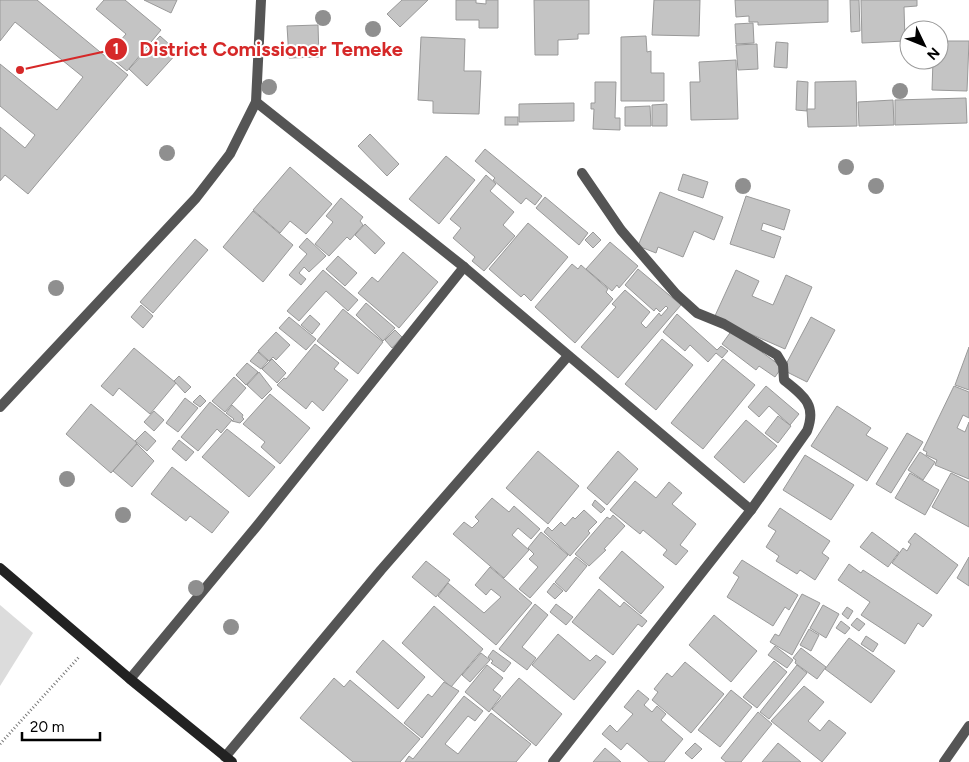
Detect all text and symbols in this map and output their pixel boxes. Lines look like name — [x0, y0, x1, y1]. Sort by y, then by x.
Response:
north arrow — [899, 20, 949, 70]
callout: District Comissioner Temeke — [104, 31, 412, 66]
text: District Comissioner Temeke — [139, 37, 403, 61]
text: 1 — [113, 40, 119, 58]
text: N — [923, 44, 943, 63]
scale bar — [22, 710, 100, 742]
text: 20 m — [30, 718, 64, 736]

